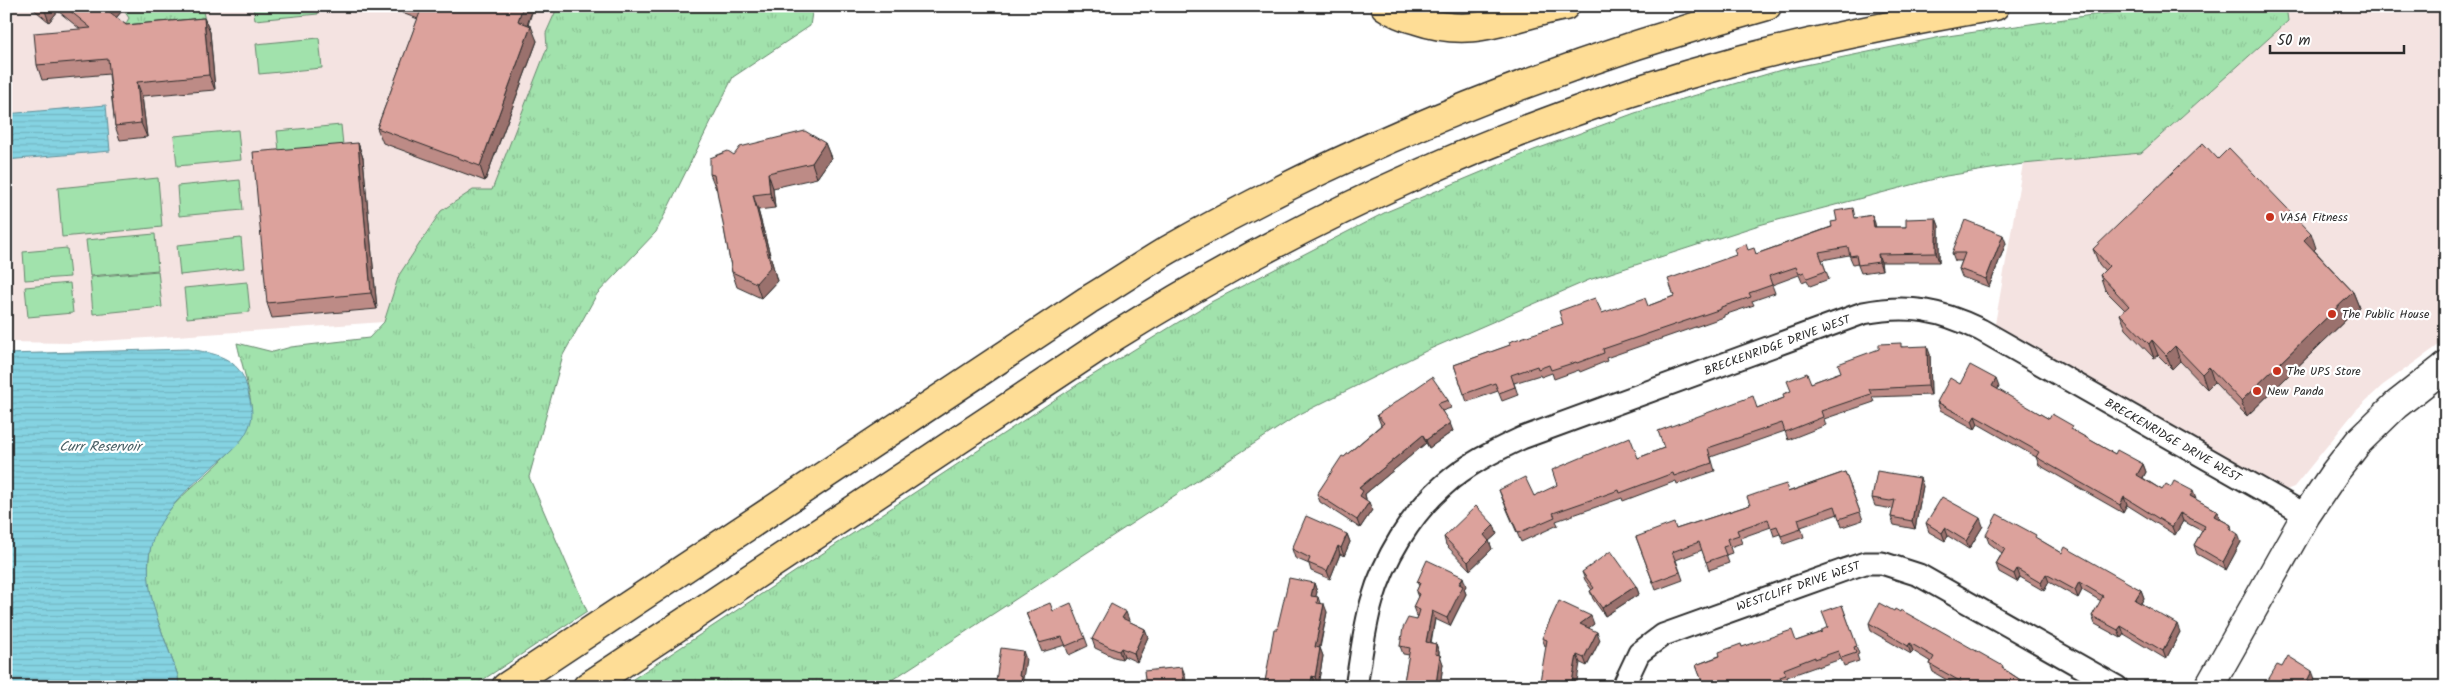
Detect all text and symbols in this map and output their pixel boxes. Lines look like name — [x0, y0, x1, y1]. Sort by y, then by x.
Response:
scale bar — [2270, 22, 2403, 54]
text: 50 m — [2277, 29, 2311, 53]
place label: VASA Fitness — [2280, 208, 2348, 227]
marker: VASA Fitness — [2264, 211, 2276, 223]
place label: The Public House — [2342, 305, 2430, 324]
marker: The Public House — [2326, 308, 2338, 320]
street label: BRECKENRIDGE DRIVE WEST — [1701, 310, 1855, 381]
place label: The UPS Store — [2287, 362, 2361, 381]
marker: The UPS Store — [2271, 365, 2283, 377]
place label: New Panda — [2267, 382, 2324, 401]
marker: New Panda — [2251, 385, 2263, 397]
street label: BRECKENRIDGE DRIVE WEST — [2101, 394, 2246, 488]
water label: Curr Reservoir — [59, 436, 144, 458]
street label: WESTCLIFF DRIVE WEST — [1734, 556, 1864, 617]

